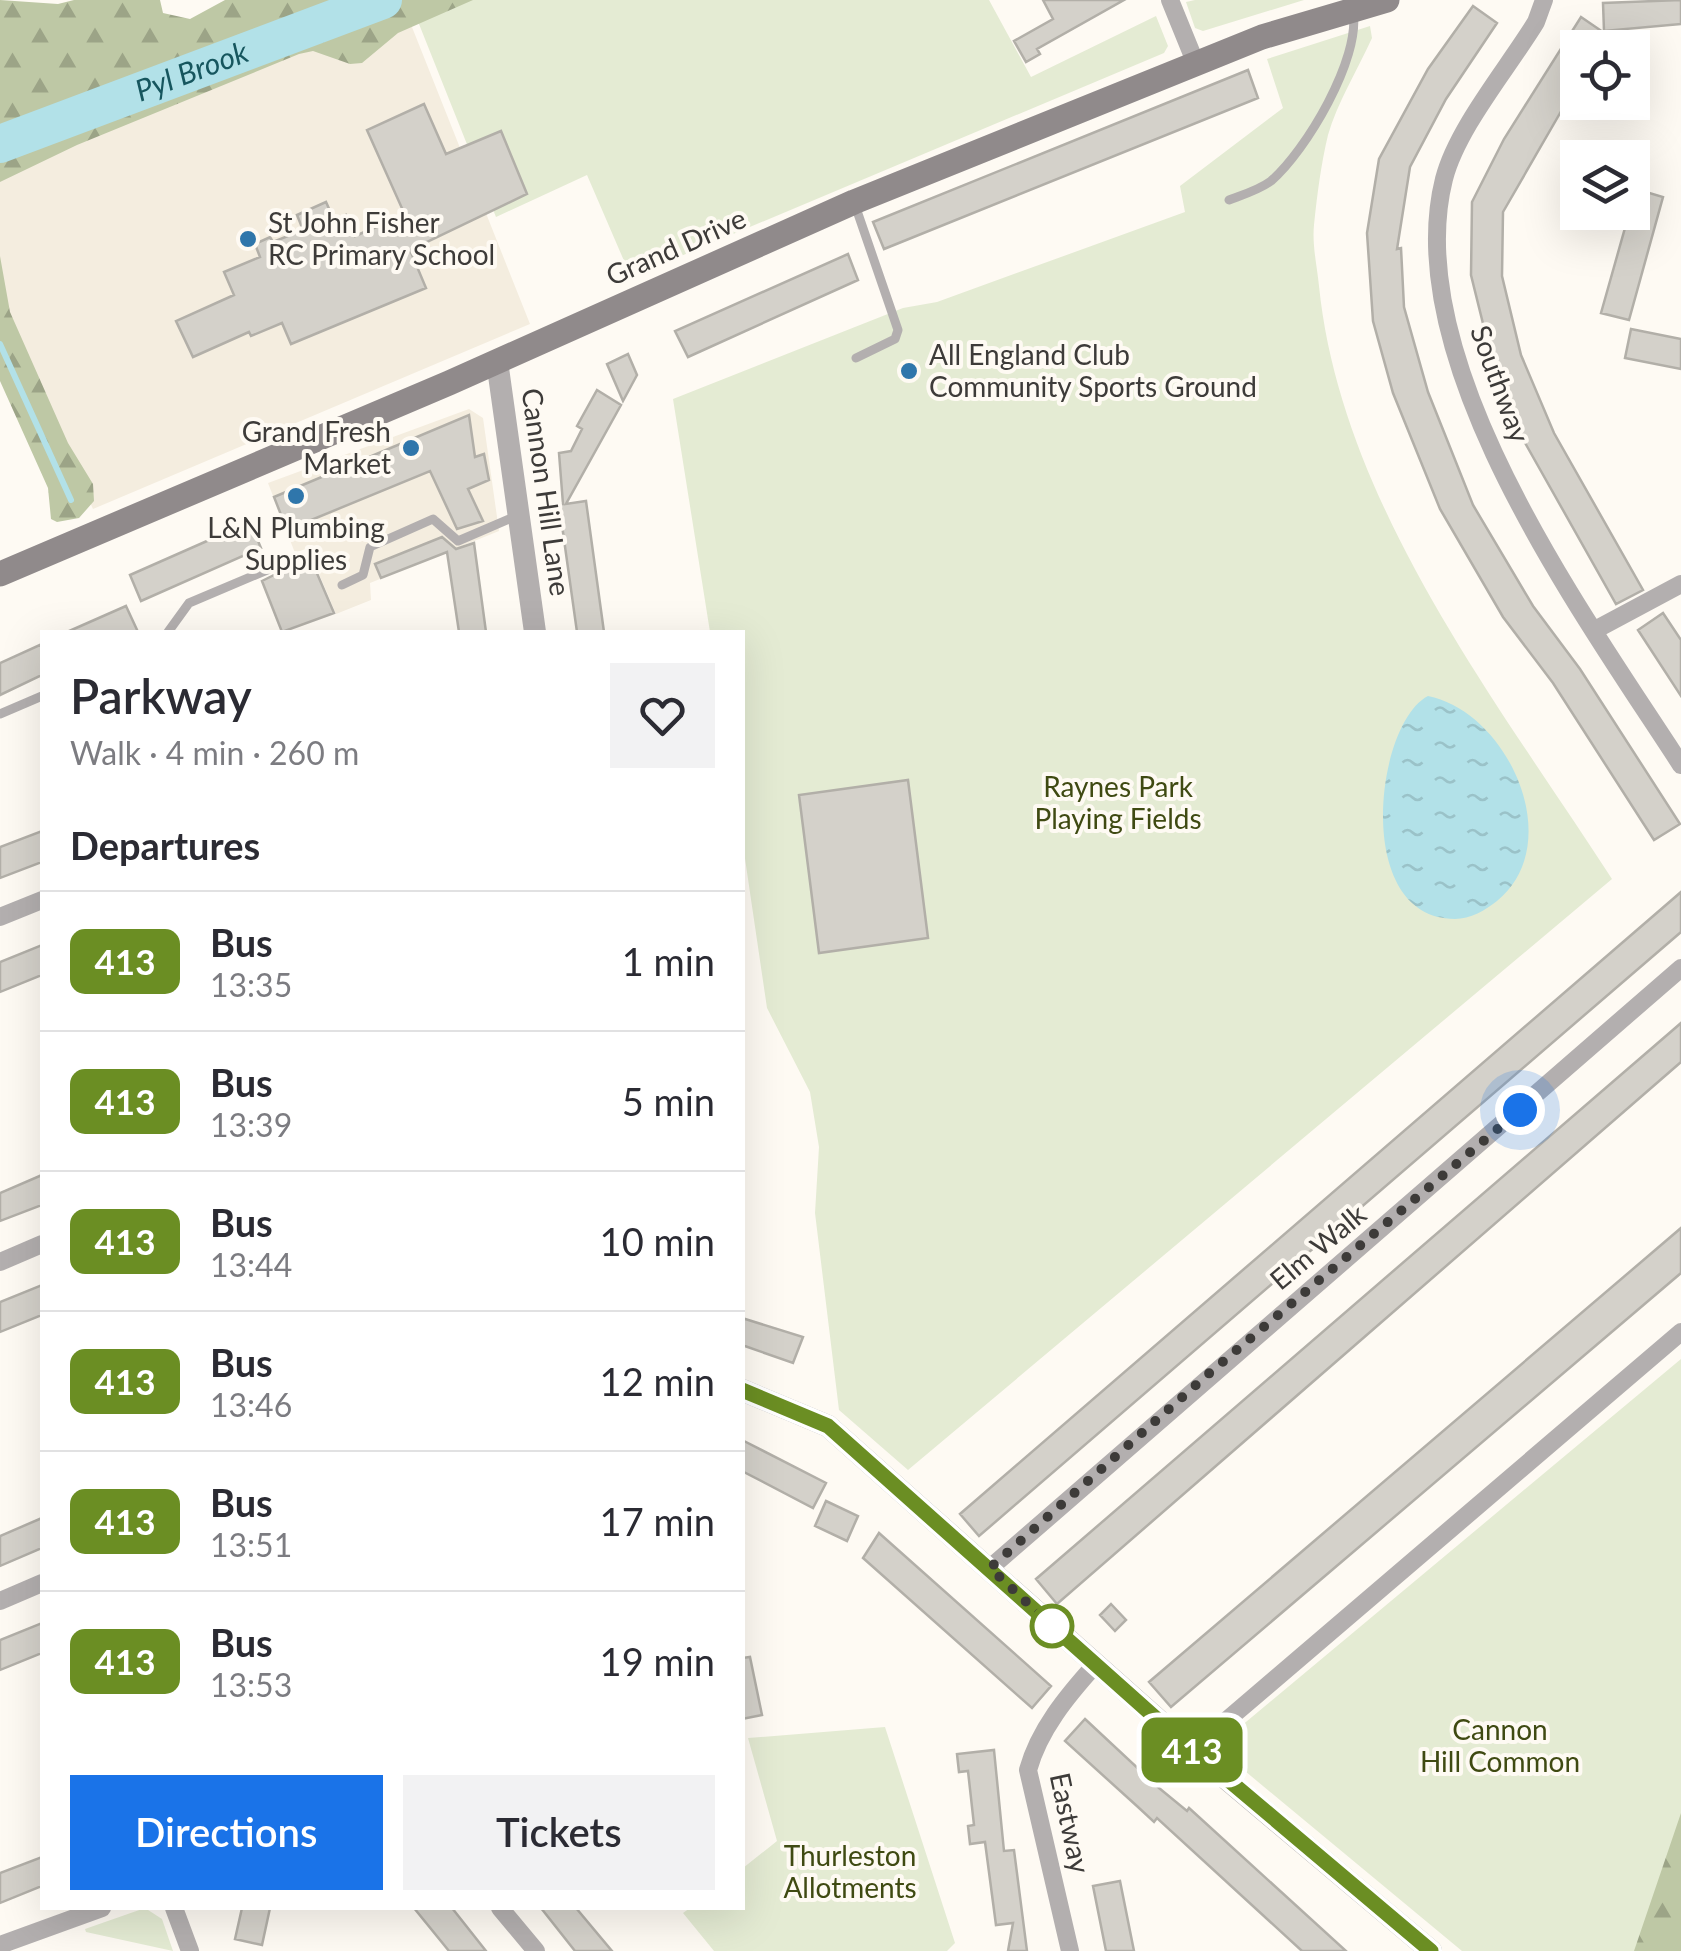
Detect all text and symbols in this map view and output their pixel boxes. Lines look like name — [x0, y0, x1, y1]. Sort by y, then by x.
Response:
map controls — [1560, 30, 1650, 230]
button: locate — [1560, 30, 1650, 120]
water label: Pyl Brook — [130, 32, 253, 108]
button: layers — [1560, 140, 1650, 230]
street label: Grand Drive — [600, 200, 751, 292]
place label: St John Fisher RC Primary School — [268, 205, 495, 271]
marker: St John Fisher RC Primary School — [237, 228, 259, 250]
street label: Southway — [1464, 321, 1538, 447]
place label: All England Club Community Sports Ground — [929, 337, 1257, 403]
marker: All England Club Community Sports Ground — [898, 360, 920, 382]
street label: Cannon Hill Lane — [516, 386, 578, 598]
place label: Grand Fresh Market — [242, 414, 391, 480]
marker: Grand Fresh Market — [400, 437, 422, 459]
marker: L&N Plumbing Supplies — [285, 485, 307, 507]
place label: L&N Plumbing Supplies — [207, 510, 385, 576]
button: heart — [610, 663, 715, 768]
text: Parkway — [70, 667, 252, 724]
text: Walk · 4 min · 260 m — [70, 733, 359, 772]
park label: Raynes Park Playing Fields — [1034, 769, 1202, 835]
text: Departures — [70, 822, 260, 868]
text: Bus — [210, 919, 273, 965]
text: 1 min — [622, 938, 715, 984]
text: 413 — [95, 940, 155, 982]
text: 13:35 — [210, 965, 292, 1004]
text: Bus — [210, 1059, 273, 1105]
text: 5 min — [622, 1078, 715, 1124]
text: 413 — [95, 1080, 155, 1122]
your location — [1495, 1085, 1545, 1135]
text: 13:39 — [210, 1105, 292, 1144]
street label: Elm Walk — [1263, 1196, 1373, 1296]
text: Bus — [210, 1199, 273, 1245]
text: 10 min — [600, 1218, 715, 1264]
text: 413 — [95, 1220, 155, 1262]
text: 13:44 — [210, 1245, 292, 1284]
text: Bus — [210, 1339, 273, 1385]
text: 12 min — [600, 1358, 715, 1404]
text: 413 — [95, 1360, 155, 1402]
text: 13:46 — [210, 1385, 292, 1424]
text: Bus — [210, 1479, 273, 1525]
text: 17 min — [600, 1498, 715, 1544]
text: 413 — [95, 1500, 155, 1542]
text: 13:51 — [210, 1525, 292, 1564]
unlabelled marker — [1031, 1605, 1073, 1647]
text: Bus — [210, 1619, 273, 1665]
text: 19 min — [600, 1638, 715, 1684]
text: 413 — [95, 1640, 155, 1682]
text: 13:53 — [210, 1665, 292, 1704]
park label: Cannon Hill Common — [1420, 1712, 1580, 1778]
line badge: 413 — [1134, 1718, 1250, 1782]
text: 413 — [1162, 1729, 1222, 1771]
street label: Eastway — [1044, 1769, 1098, 1877]
button: Directions — [70, 1775, 383, 1890]
button: Tickets — [403, 1775, 715, 1890]
park label: Thurleston Allotments — [783, 1838, 917, 1904]

